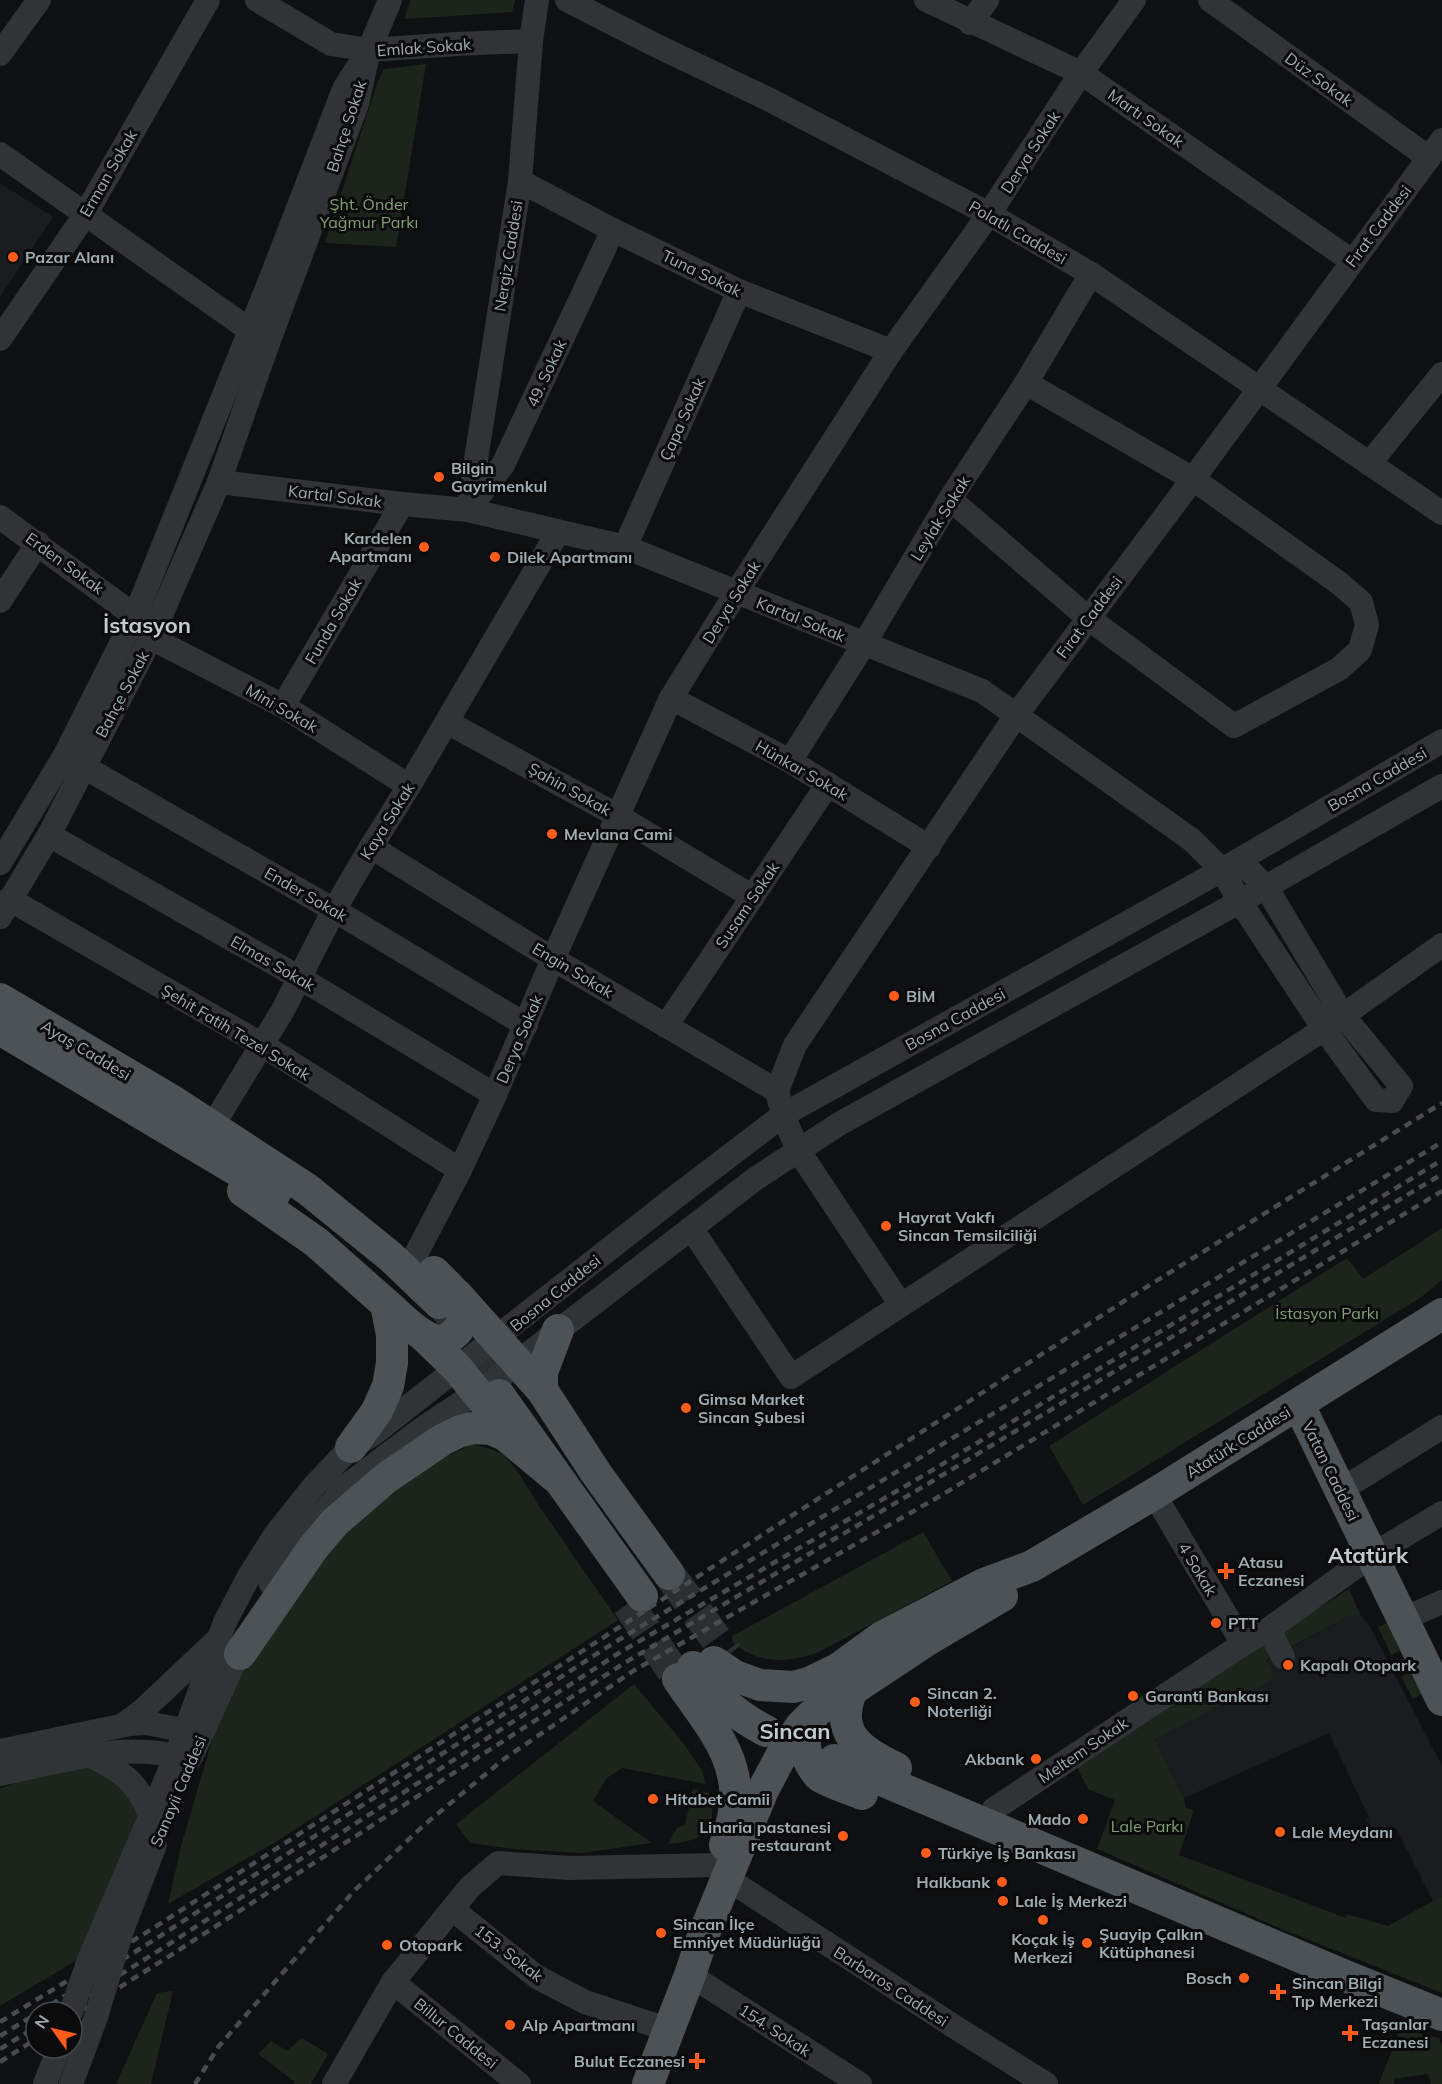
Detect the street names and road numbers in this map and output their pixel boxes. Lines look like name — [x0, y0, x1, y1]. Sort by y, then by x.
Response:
street label: Emlak Sokak — [376, 34, 473, 60]
street label: Düz Sokak — [1281, 48, 1357, 111]
street label: Bahçe Sokak — [322, 77, 371, 175]
street label: Martı Sokak — [1104, 84, 1189, 152]
street label: Derya Sokak — [996, 106, 1064, 197]
street label: Erman Sokak — [75, 125, 141, 220]
street label: Fırat Caddesi — [1341, 181, 1415, 271]
street label: Polatlı Caddesi — [965, 196, 1071, 268]
street label: Nergiz Caddesi — [489, 199, 527, 313]
street label: Tuna Sokak — [659, 245, 746, 301]
street label: 49. Sokak — [522, 335, 571, 410]
street label: Çapa Sokak — [655, 374, 709, 464]
street label: Leylak Sokak — [906, 471, 974, 564]
street label: Kartal Sokak — [287, 480, 384, 512]
street label: Erden Sokak — [22, 528, 109, 599]
street label: Derya Sokak — [698, 556, 765, 647]
street label: Fırat Caddesi — [1052, 572, 1126, 662]
street label: Funda Sokak — [300, 574, 366, 668]
street label: Kartal Sokak — [754, 592, 849, 646]
street label: Bahçe Sokak — [91, 646, 154, 741]
street label: Mini Sokak — [242, 679, 322, 737]
street label: Hünkar Sokak — [752, 735, 853, 805]
street label: Bosna Caddesi — [1324, 743, 1430, 815]
street label: Şahin Sokak — [525, 758, 615, 820]
street label: Kaya Sokak — [355, 778, 419, 863]
street label: Susam Sokak — [711, 857, 784, 952]
street label: Ender Sokak — [261, 862, 352, 926]
street label: Elmas Sokak — [227, 931, 319, 996]
street label: Engin Sokak — [529, 938, 618, 1002]
street label: Şehit Fatih Tezel Sokak — [158, 980, 315, 1085]
street label: Bosna Caddesi — [902, 983, 1008, 1055]
street label: Derya Sokak — [491, 991, 547, 1086]
street label: Ayaş Caddesi — [37, 1015, 135, 1085]
street label: Bosna Caddesi — [506, 1250, 604, 1336]
street label: Atatürk Caddesi — [1182, 1402, 1294, 1482]
street label: Vatan Caddesi — [1298, 1418, 1364, 1524]
street label: 4 Sokak — [1174, 1539, 1222, 1600]
street label: Meltem Sokak — [1034, 1712, 1132, 1787]
street label: Sanayii Caddesi — [146, 1732, 210, 1850]
street label: 153. Sokak — [471, 1920, 548, 1987]
street label: Barbaros Caddesi — [830, 1942, 952, 2030]
street label: Billur Caddesi — [410, 1993, 502, 2073]
street label: 154. Sokak — [735, 1999, 815, 2061]

